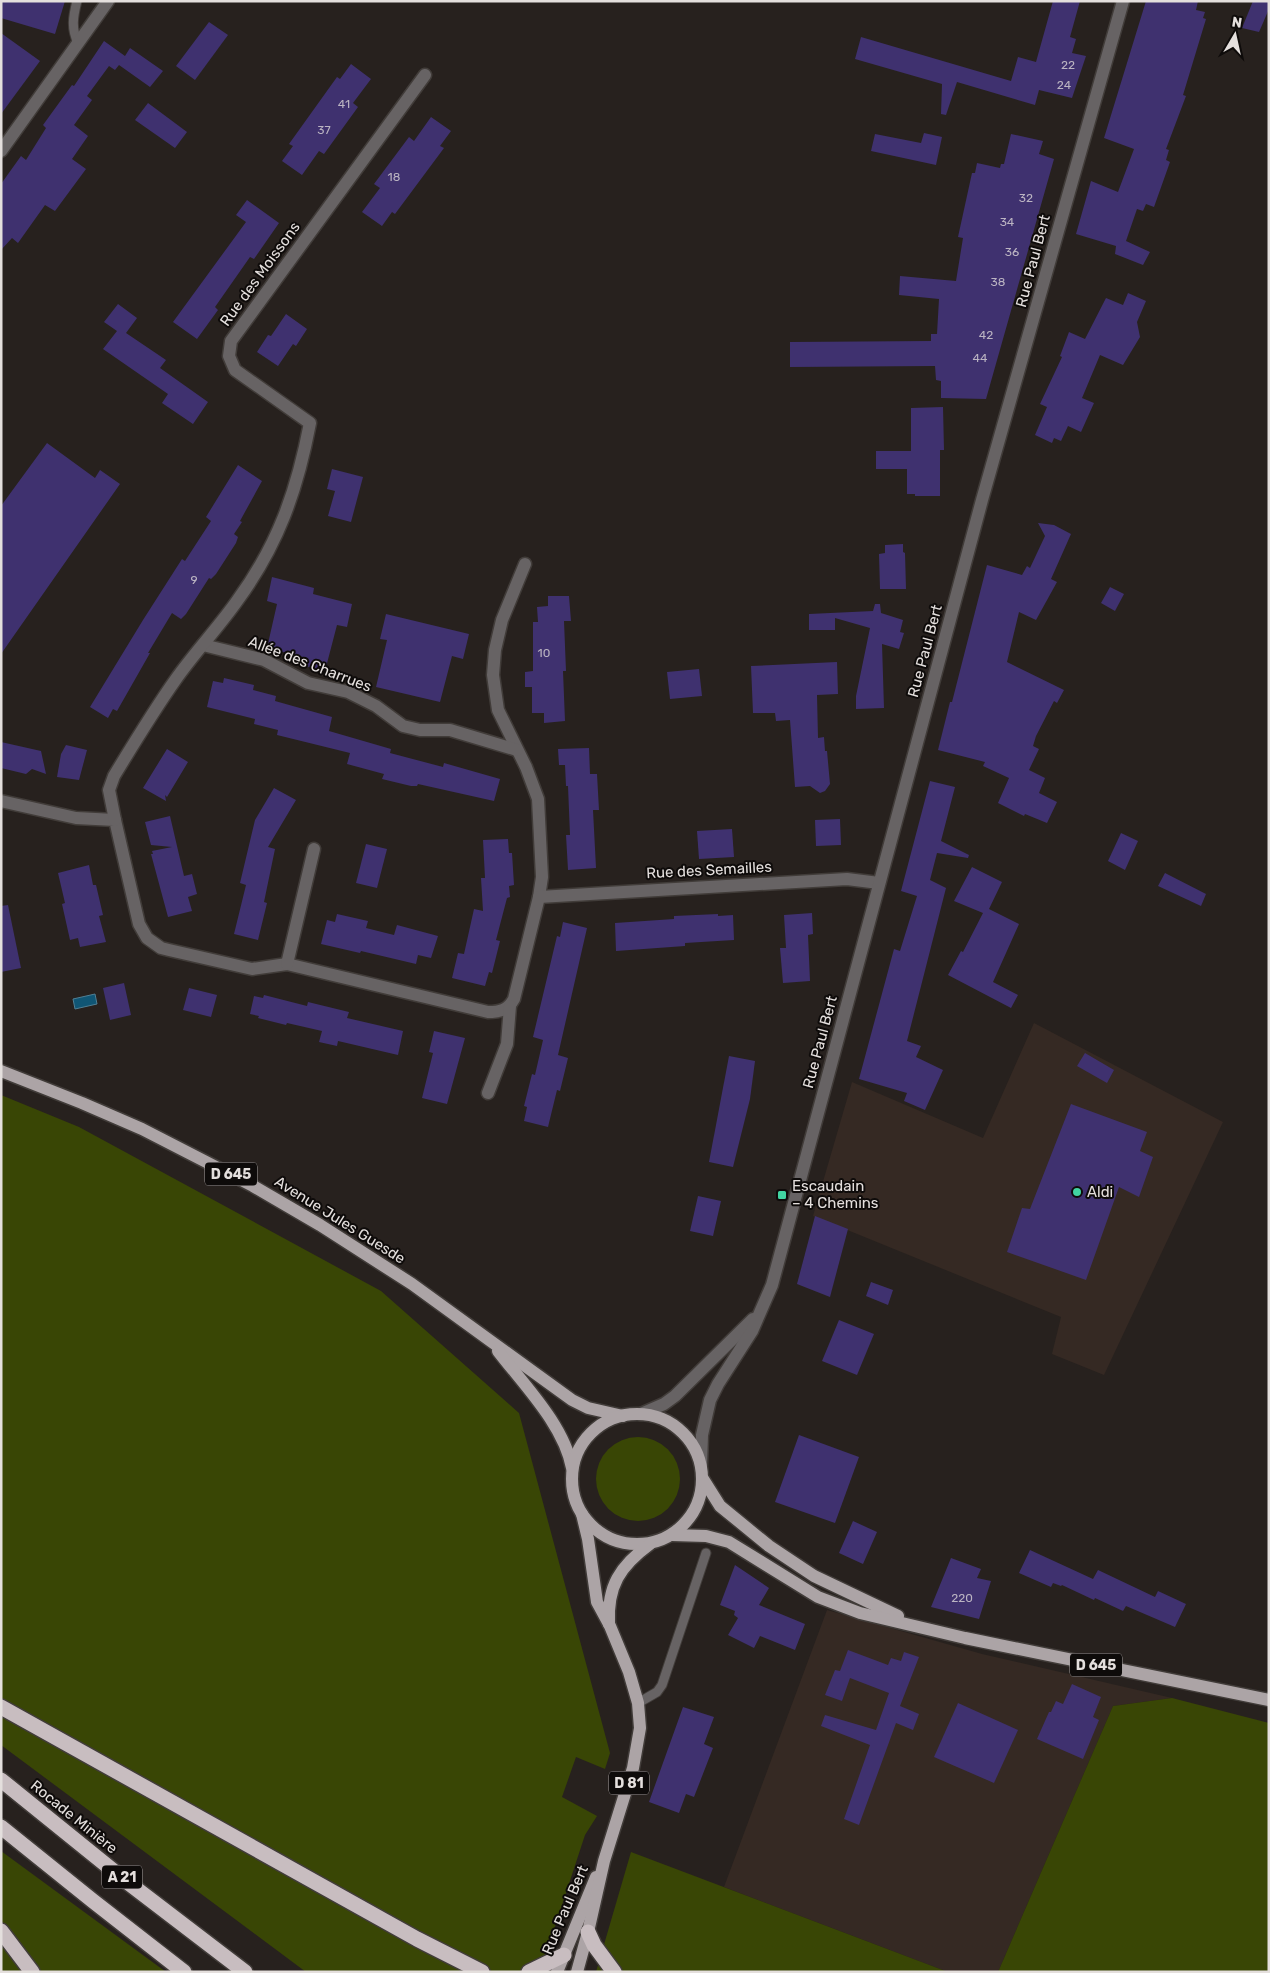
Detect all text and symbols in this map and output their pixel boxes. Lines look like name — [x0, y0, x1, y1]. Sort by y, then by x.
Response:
north arrow — [1210, 10, 1260, 60]
text: N — [1231, 13, 1243, 32]
house number: 22 — [1061, 58, 1075, 72]
house number: 24 — [1057, 78, 1072, 92]
house number: 41 — [338, 97, 350, 111]
house number: 37 — [317, 123, 331, 137]
house number: 18 — [388, 170, 400, 184]
house number: 32 — [1019, 191, 1033, 205]
street label: Rue Paul Bert — [1012, 213, 1054, 309]
house number: 34 — [1000, 215, 1015, 229]
street label: Rue des Moissons — [216, 218, 304, 330]
house number: 36 — [1005, 245, 1019, 259]
house number: 38 — [991, 275, 1005, 289]
house number: 42 — [979, 328, 993, 342]
house number: 44 — [973, 351, 988, 365]
house number: 9 — [190, 573, 198, 587]
street label: Rue Paul Bert — [904, 603, 946, 699]
street label: Allée des Charrues — [246, 632, 374, 696]
house number: 10 — [538, 646, 550, 660]
street label: Rue des Semailles — [646, 858, 773, 882]
street label: Rue Paul Bert — [799, 994, 841, 1090]
road number: D 645 — [205, 1162, 257, 1186]
street label: Avenue Jules Guesde — [271, 1172, 409, 1268]
place label: Escaudain – 4 Chemins — [792, 1177, 879, 1212]
place label: Aldi — [1087, 1183, 1113, 1201]
marker: Aldi — [1071, 1186, 1083, 1198]
marker: Escaudain – 4 Chemins — [776, 1189, 788, 1201]
house number: 220 — [951, 1591, 973, 1605]
road number: D 645 — [1070, 1654, 1122, 1676]
road number: D 81 — [609, 1772, 649, 1795]
street label: Rocade Minière — [27, 1776, 121, 1858]
street label: Rue Paul Bert — [538, 1863, 592, 1957]
road number: A 21 — [102, 1865, 142, 1888]

